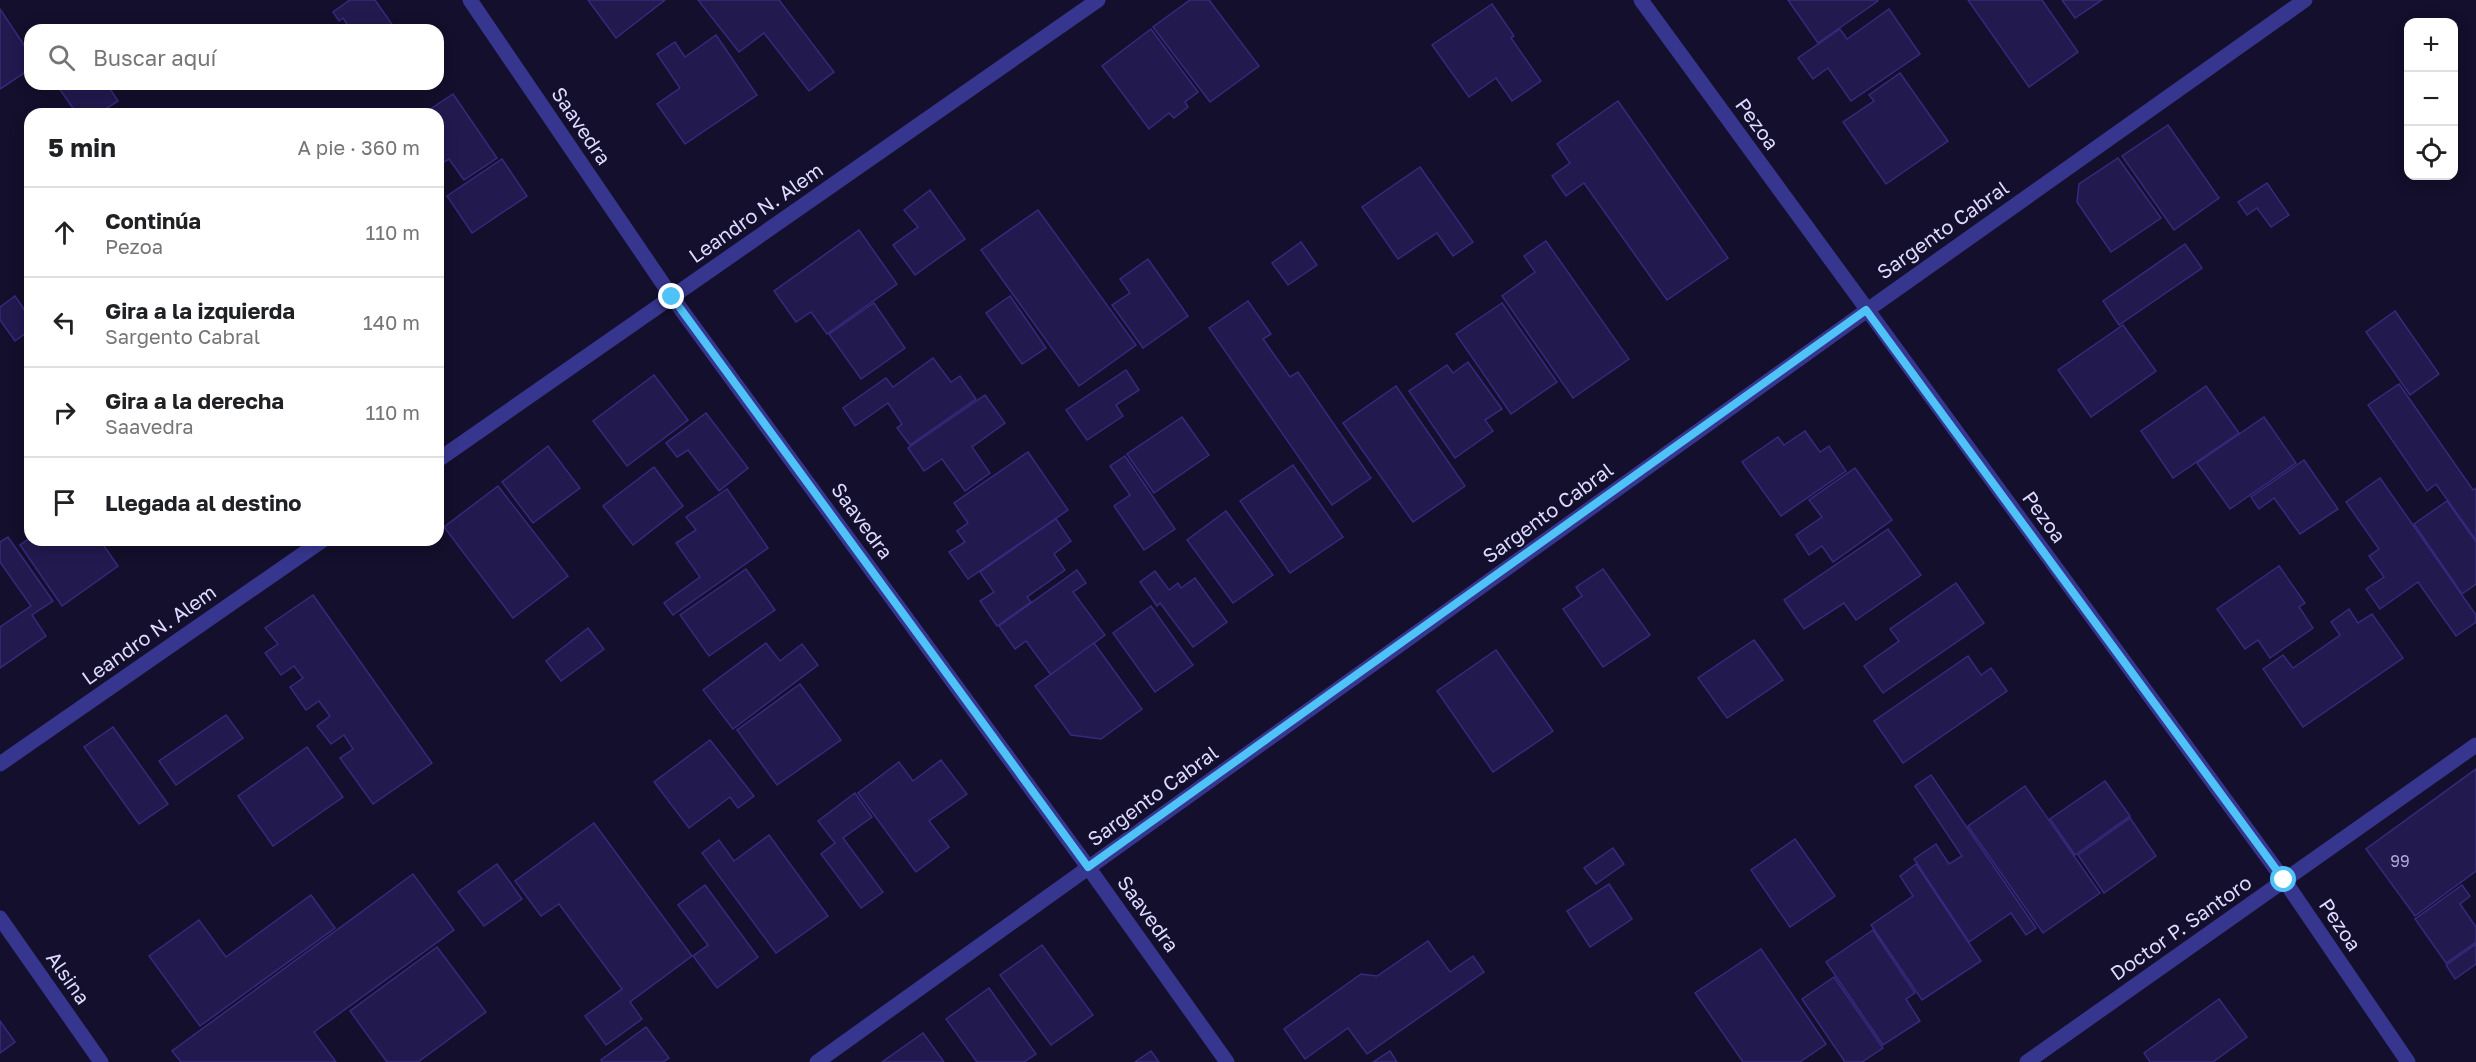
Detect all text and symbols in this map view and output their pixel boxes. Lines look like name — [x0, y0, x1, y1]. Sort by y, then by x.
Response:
map controls — [2404, 18, 2458, 180]
button: + — [2404, 18, 2458, 72]
search box — [24, 24, 444, 90]
icon: search — [45, 41, 78, 74]
text: Buscar aquí — [93, 44, 216, 71]
button: − — [2404, 72, 2458, 126]
street label: Saavedra — [547, 82, 617, 169]
street label: Pezoa — [1731, 93, 1785, 154]
button: locate — [2404, 126, 2458, 180]
text: 5 min — [48, 132, 116, 163]
text: A pie · 360 m — [297, 135, 420, 159]
street label: Leandro N. Alem — [684, 157, 827, 267]
street label: Sargento Cabral — [1872, 175, 2013, 284]
text: Continúa — [105, 207, 201, 234]
icon: ahead — [48, 216, 81, 249]
text: 110 m — [366, 220, 420, 244]
text: Pezoa — [105, 234, 163, 258]
route end — [658, 283, 684, 309]
text: Gira a la izquierda — [105, 297, 295, 324]
icon: left — [48, 306, 81, 339]
text: 140 m — [363, 310, 420, 334]
text: Sargento Cabral — [105, 324, 260, 348]
text: Gira a la derecha — [105, 387, 284, 414]
icon: right — [48, 396, 81, 429]
text: 110 m — [366, 400, 420, 424]
text: Saavedra — [105, 414, 194, 438]
street label: Sargento Cabral — [1478, 457, 1617, 568]
street label: Saavedra — [827, 478, 899, 563]
icon: arrive — [48, 486, 81, 519]
street label: Pezoa — [2018, 486, 2072, 547]
text: Llegada al destino — [105, 489, 302, 516]
street label: Leandro N. Alem — [77, 579, 220, 689]
street label: Sargento Cabral — [1083, 740, 1222, 851]
house number: 99 — [2390, 851, 2410, 871]
route start — [2270, 866, 2296, 892]
street label: Doctor P. Santoro — [2105, 870, 2256, 985]
street label: Saavedra — [1113, 871, 1185, 956]
street label: Pezoa — [2315, 894, 2367, 955]
street label: Alsina — [42, 946, 96, 1008]

